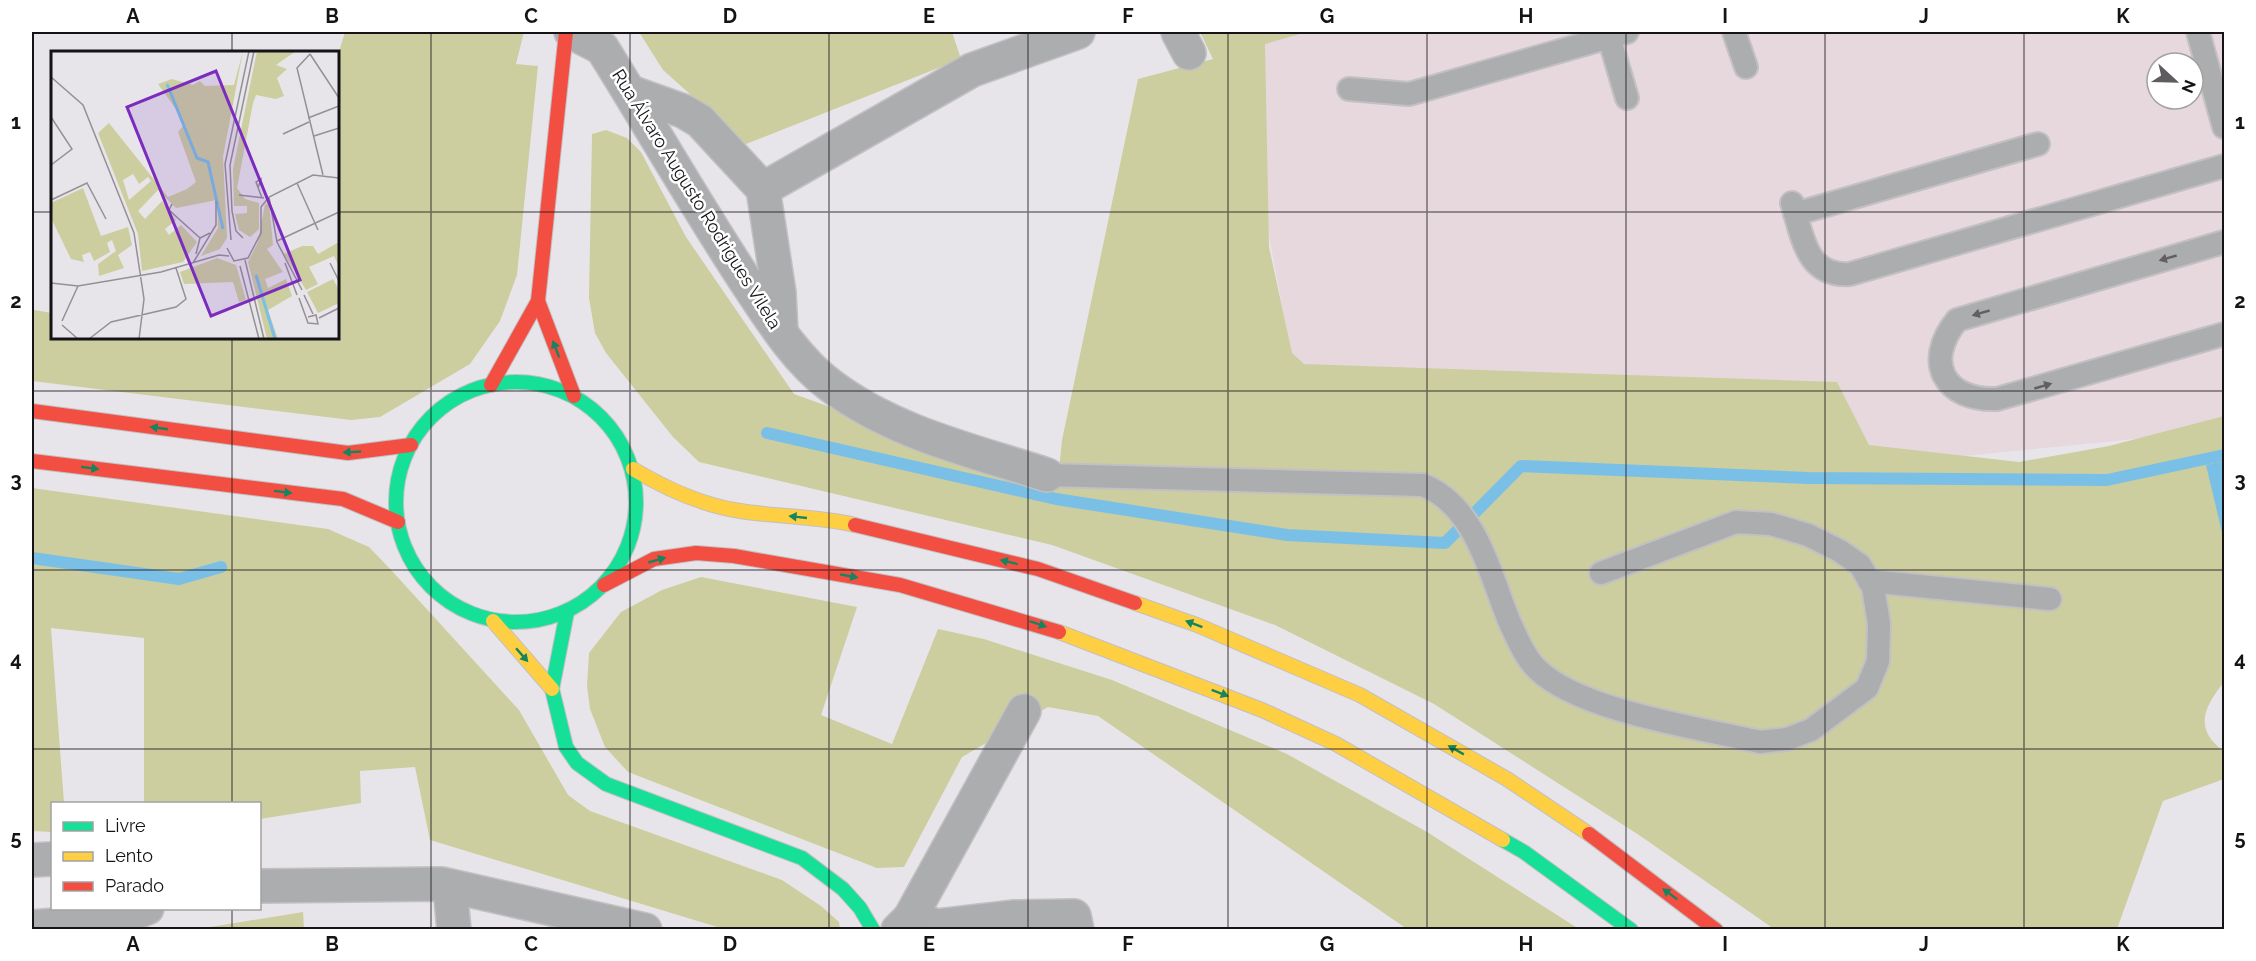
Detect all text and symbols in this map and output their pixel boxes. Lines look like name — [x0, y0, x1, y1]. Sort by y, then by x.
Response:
text: A — [126, 4, 140, 28]
text: B — [325, 4, 339, 28]
text: C — [524, 4, 538, 28]
text: D — [723, 4, 737, 28]
text: E — [923, 4, 935, 28]
text: F — [1122, 4, 1134, 28]
text: G — [1320, 4, 1334, 28]
text: H — [1519, 4, 1533, 28]
text: I — [1722, 4, 1728, 28]
text: J — [1919, 4, 1929, 28]
text: K — [2116, 4, 2130, 28]
inset map — [51, 51, 339, 339]
north arrow — [2145, 51, 2205, 111]
street label: Rua Álvaro Augusto Rodrigues Vilela — [608, 65, 787, 333]
text: N — [2177, 77, 2200, 96]
text: 1 — [11, 110, 21, 134]
text: 1 — [2235, 110, 2245, 134]
one-way arrow — [2159, 254, 2177, 263]
text: 2 — [10, 289, 22, 313]
text: 2 — [2234, 289, 2246, 313]
one-way arrow — [1972, 309, 1990, 318]
one-way arrow — [551, 340, 560, 358]
one-way arrow — [2034, 381, 2052, 390]
one-way arrow — [150, 423, 169, 433]
one-way arrow — [343, 447, 362, 456]
one-way arrow — [80, 464, 99, 473]
text: 3 — [10, 468, 22, 492]
text: 3 — [2234, 468, 2246, 492]
one-way arrow — [274, 487, 293, 497]
one-way arrow — [788, 512, 807, 522]
one-way arrow — [648, 555, 666, 564]
one-way arrow — [1000, 556, 1018, 566]
one-way arrow — [840, 572, 859, 581]
one-way arrow — [1184, 618, 1202, 628]
one-way arrow — [1029, 620, 1047, 629]
text: 4 — [10, 647, 22, 671]
one-way arrow — [515, 647, 528, 662]
text: 4 — [2234, 647, 2246, 671]
one-way arrow — [1211, 689, 1229, 698]
one-way arrow — [1448, 745, 1464, 756]
legend — [51, 802, 261, 910]
text: Livre — [105, 815, 146, 836]
text: 5 — [10, 826, 22, 850]
text: 5 — [2234, 826, 2246, 850]
text: Lento — [105, 845, 153, 866]
text: Parado — [105, 875, 164, 896]
one-way arrow — [1662, 889, 1677, 901]
text: A — [126, 932, 140, 956]
text: B — [325, 932, 339, 956]
text: C — [524, 932, 538, 956]
text: D — [723, 932, 737, 956]
text: E — [923, 932, 935, 956]
text: F — [1122, 932, 1134, 956]
text: G — [1320, 932, 1334, 956]
text: H — [1519, 932, 1533, 956]
text: I — [1722, 932, 1728, 956]
text: J — [1919, 932, 1929, 956]
text: K — [2116, 932, 2130, 956]

